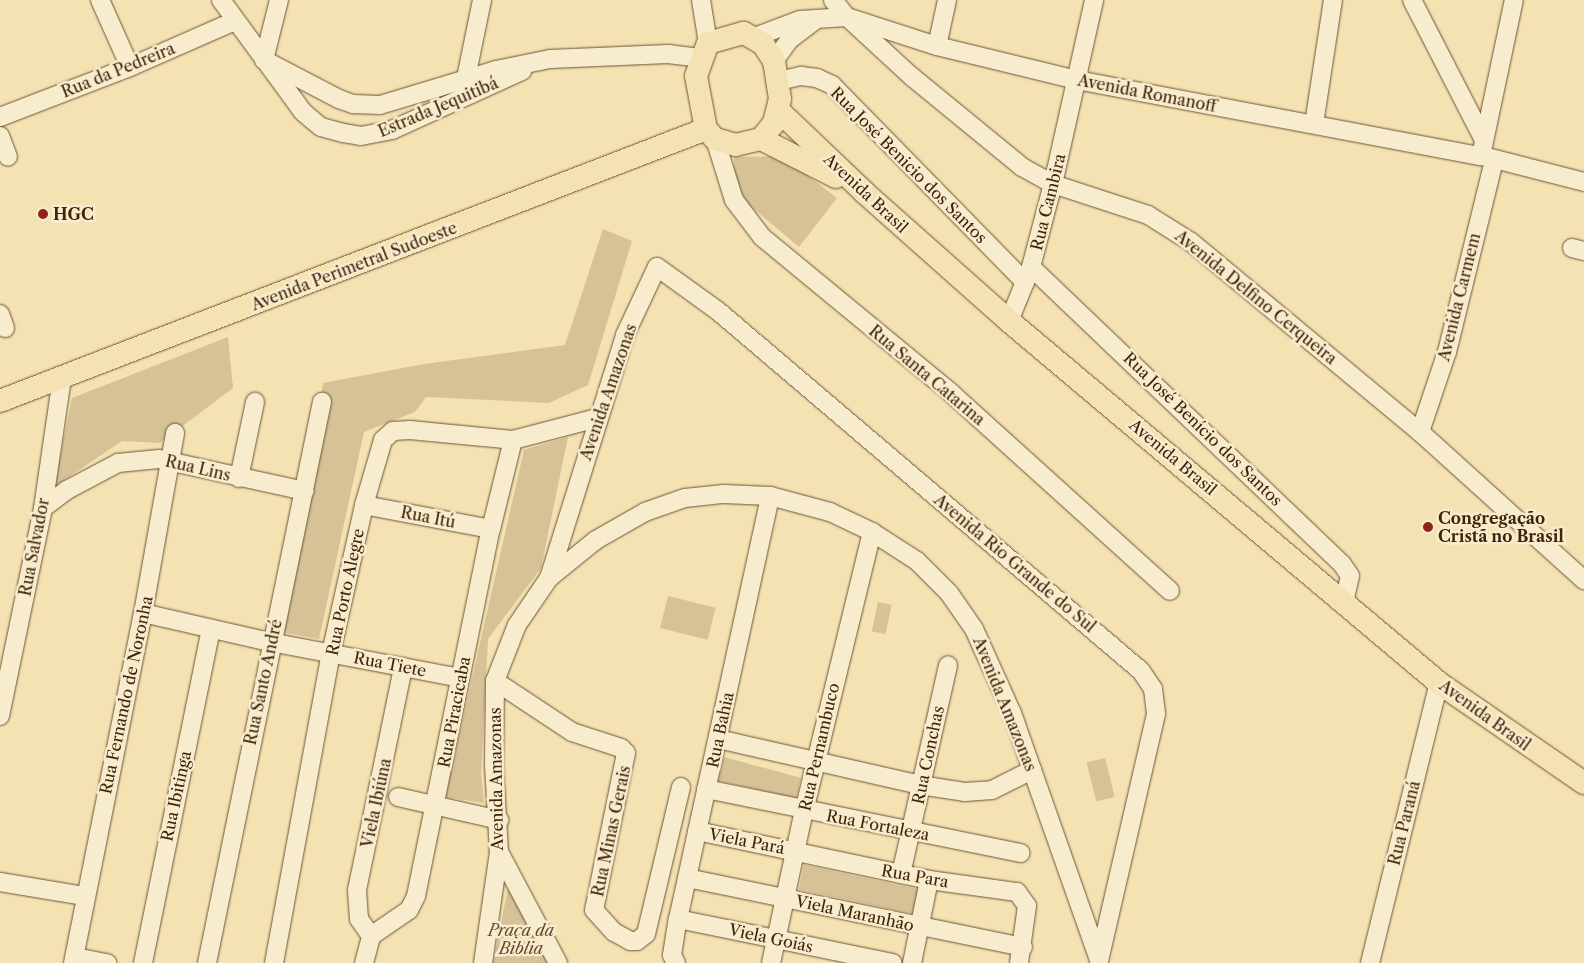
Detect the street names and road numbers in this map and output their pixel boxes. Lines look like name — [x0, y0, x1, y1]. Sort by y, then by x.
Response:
street label: Rua da Pedreira — [58, 38, 178, 102]
street label: Avenida Romanoff — [1076, 70, 1218, 116]
street label: Estrada Jequitibá — [375, 73, 501, 141]
street label: Rua José Benicio dos Santos — [827, 83, 991, 247]
street label: Avenida Brasil — [820, 149, 912, 237]
street label: Rua Cambira — [1027, 151, 1069, 253]
street label: Avenida Perimetral Sudoeste — [248, 218, 460, 314]
street label: Avenida Delfino Cerqueira — [1171, 226, 1341, 368]
street label: Avenida Carmem — [1434, 231, 1484, 363]
street label: Avenida Amazonas — [575, 321, 641, 463]
street label: Rua Santa Catarina — [865, 321, 989, 429]
street label: Rua José Benício dos Santos — [1120, 348, 1286, 510]
street label: Avenida Brasil — [1125, 415, 1221, 499]
street label: Rua Lins — [163, 451, 233, 485]
street label: Avenida Rio Grande do Sul — [930, 490, 1100, 636]
street label: Rua Salvador — [15, 496, 53, 598]
street label: Rua Itú — [399, 502, 457, 532]
street label: Rua Porto Alegre — [322, 526, 368, 658]
street label: Rua Fernando de Noronha — [96, 594, 156, 796]
street label: Rua Santo André — [240, 617, 286, 747]
street label: Avenida Amazonas — [969, 634, 1041, 774]
street label: Rua Tiete — [352, 647, 428, 681]
street label: Rua Piracicaba — [434, 655, 474, 769]
street label: Avenida Brasil — [1436, 675, 1534, 755]
street label: Rua Pernambuco — [795, 681, 843, 813]
street label: Rua Bahia — [703, 690, 737, 770]
street label: Rua Conchas — [908, 704, 948, 806]
street label: Avenida Amazonas — [485, 707, 507, 851]
street label: Rua Ibitinga — [157, 749, 195, 843]
street label: Viela Ibiúna — [357, 756, 395, 850]
street label: Rua Minas Gerais — [588, 764, 634, 898]
street label: Rua Paraná — [1384, 779, 1424, 867]
street label: Rua Fortaleza — [825, 806, 931, 844]
street label: Viela Pará — [708, 824, 786, 858]
street label: Rua Para — [880, 861, 950, 891]
street label: Viela Maranhão — [794, 891, 916, 935]
street label: Viela Goiás — [727, 920, 815, 956]

